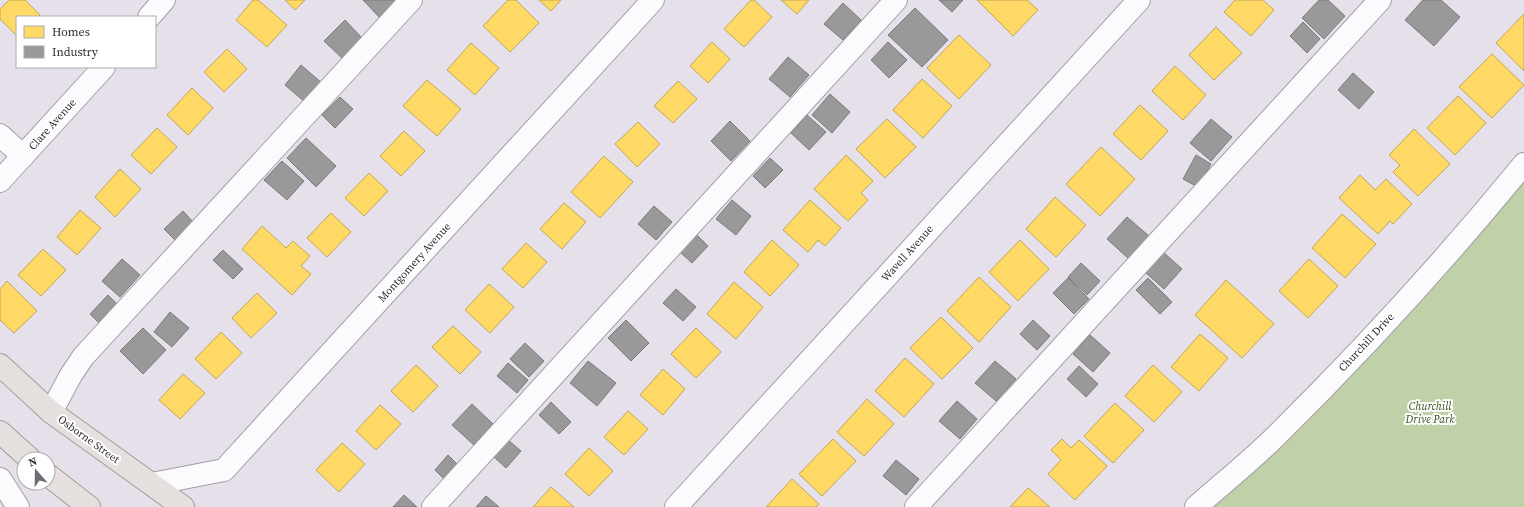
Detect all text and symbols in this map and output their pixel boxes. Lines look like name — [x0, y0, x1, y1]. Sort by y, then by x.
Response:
legend — [16, 16, 156, 68]
text: Homes — [52, 24, 90, 40]
text: Industry — [52, 44, 99, 60]
street label: Clare Avenue — [25, 95, 80, 153]
street label: Montgomery Avenue — [375, 219, 454, 305]
street label: Wavell Avenue — [878, 222, 937, 285]
street label: Churchill Drive — [1335, 309, 1398, 375]
park label: Churchill Drive Park — [1405, 399, 1455, 427]
street label: Osborne Street — [55, 412, 123, 467]
north arrow — [16, 451, 56, 491]
text: N — [26, 454, 39, 470]

